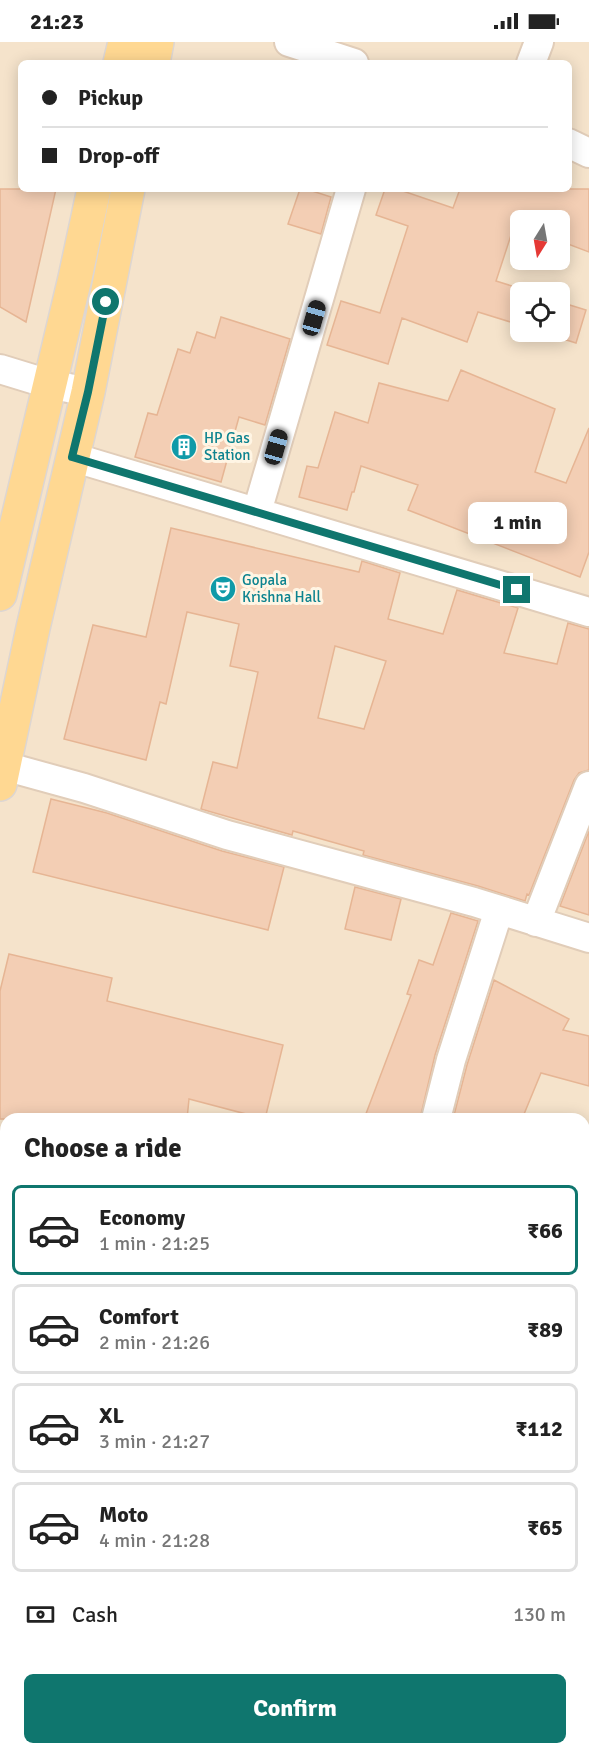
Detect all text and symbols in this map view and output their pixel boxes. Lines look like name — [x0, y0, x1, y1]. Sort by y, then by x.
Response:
text: 21:23 — [30, 8, 84, 35]
text: Pickup — [78, 84, 143, 111]
text: Drop-off — [78, 142, 159, 169]
north arrow — [510, 210, 570, 270]
map controls — [510, 210, 570, 342]
button: locate — [510, 282, 570, 342]
route start — [92, 288, 119, 315]
car — [300, 298, 328, 338]
car — [262, 427, 290, 467]
place label: HP Gas Station — [204, 429, 250, 464]
building icon: HP Gas Station — [169, 432, 199, 462]
callout: 1 min — [468, 503, 566, 545]
text: 1 min — [493, 510, 542, 535]
place label: Gopala Krishna Hall — [242, 571, 321, 606]
theatre icon: Gopala Krishna Hall — [208, 574, 238, 604]
route end — [503, 576, 530, 603]
text: Choose a ride — [24, 1132, 182, 1165]
icon: car — [27, 1203, 81, 1257]
text: Economy — [99, 1204, 185, 1231]
text: ₹66 — [527, 1217, 563, 1244]
text: 1 min · 21:25 — [99, 1231, 210, 1256]
icon: car — [27, 1302, 81, 1356]
text: Comfort — [99, 1303, 179, 1330]
text: ₹89 — [527, 1316, 563, 1343]
text: 2 min · 21:26 — [99, 1330, 210, 1355]
icon: car — [27, 1401, 81, 1455]
text: XL — [99, 1402, 124, 1429]
text: ₹112 — [515, 1415, 563, 1442]
text: 3 min · 21:27 — [99, 1429, 210, 1454]
icon: car — [27, 1500, 81, 1554]
text: Moto — [99, 1501, 148, 1528]
text: ₹65 — [527, 1514, 563, 1541]
text: 4 min · 21:28 — [99, 1528, 210, 1553]
icon: cash — [24, 1598, 57, 1631]
text: Cash — [72, 1601, 118, 1628]
text: 130 m — [513, 1602, 566, 1627]
button: Confirm — [24, 1674, 566, 1743]

